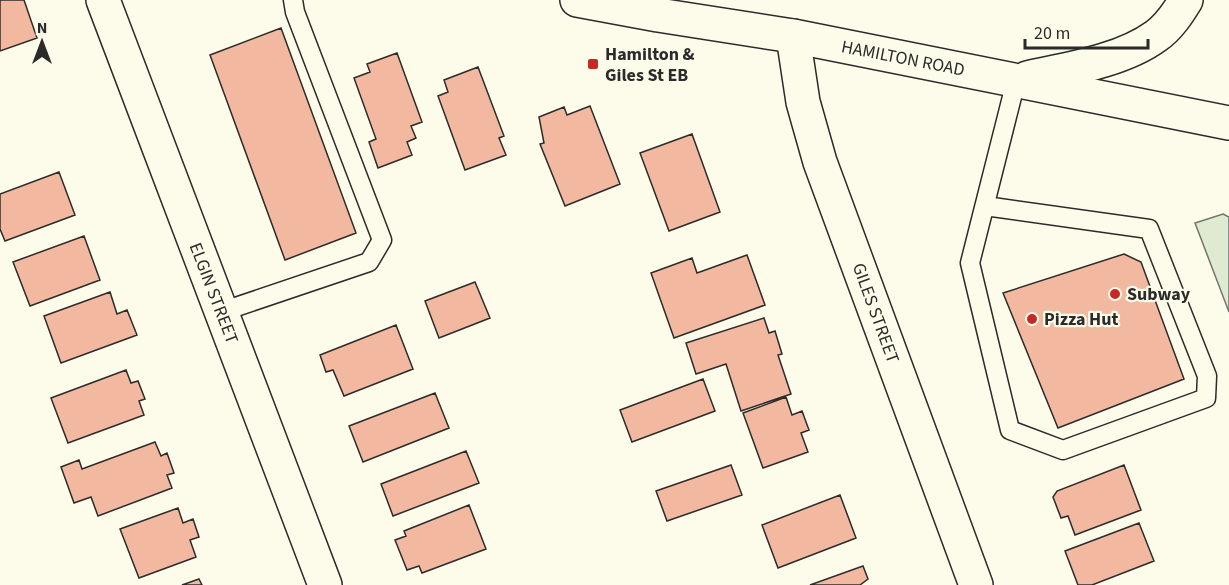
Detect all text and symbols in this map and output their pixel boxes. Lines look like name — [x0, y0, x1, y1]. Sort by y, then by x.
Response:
north arrow — [12, 12, 72, 72]
scale bar — [1025, 12, 1148, 50]
text: N — [37, 17, 47, 39]
text: 20 m — [1034, 21, 1070, 46]
street label: HAMILTON ROAD — [839, 34, 967, 83]
place label: Hamilton & Giles St EB — [605, 42, 695, 88]
marker: Hamilton & Giles St EB — [586, 57, 600, 71]
street label: ELGIN STREET — [183, 239, 244, 348]
street label: GILES STREET — [846, 260, 905, 367]
place label: Subway — [1127, 282, 1191, 307]
marker: Subway — [1108, 287, 1122, 301]
place label: Pizza Hut — [1044, 307, 1118, 332]
marker: Pizza Hut — [1025, 312, 1039, 326]

